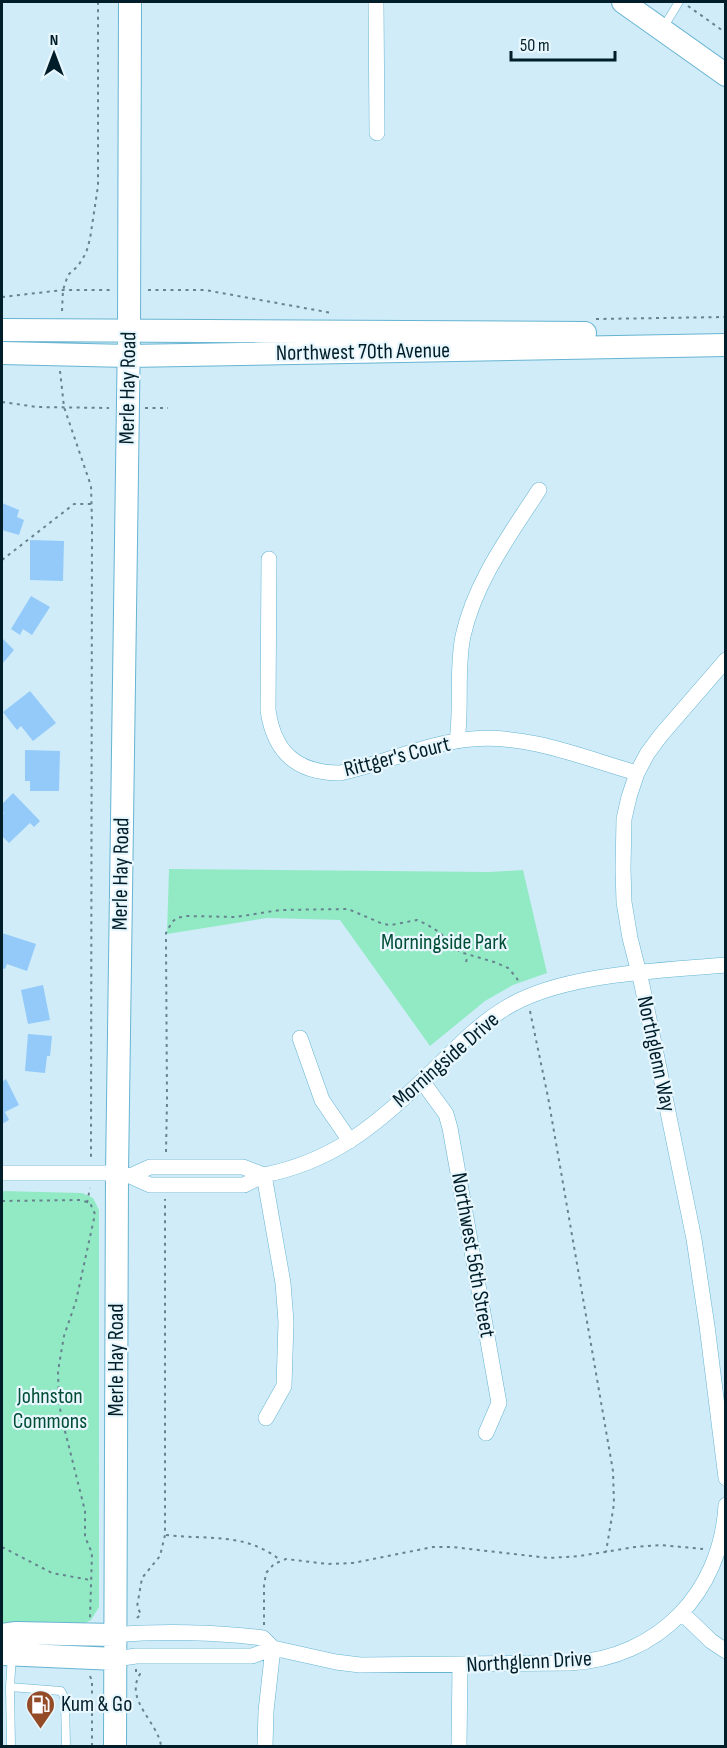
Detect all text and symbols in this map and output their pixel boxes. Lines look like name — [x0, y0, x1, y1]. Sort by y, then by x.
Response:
north arrow — [24, 24, 84, 84]
scale bar — [511, 24, 614, 62]
text: N — [50, 31, 58, 50]
text: 50 m — [520, 35, 550, 56]
street label: Merle Hay Road — [114, 331, 142, 445]
street label: Northwest 70th Avenue — [276, 337, 450, 367]
street label: Rittger's Court — [341, 731, 453, 783]
street label: Merle Hay Road — [107, 817, 135, 931]
park label: Morningside Park — [381, 929, 508, 956]
street label: Northglenn Way — [631, 994, 682, 1115]
street label: Morningside Drive — [387, 1006, 505, 1114]
street label: Northwest 56th Street — [445, 1171, 501, 1340]
street label: Merle Hay Road — [103, 1304, 130, 1416]
park label: Johnston Commons — [13, 1383, 87, 1435]
street label: Northglenn Drive — [466, 1645, 592, 1679]
fuel station icon: Kum & Go — [24, 1688, 56, 1730]
place label: Kum & Go — [61, 1691, 132, 1718]

